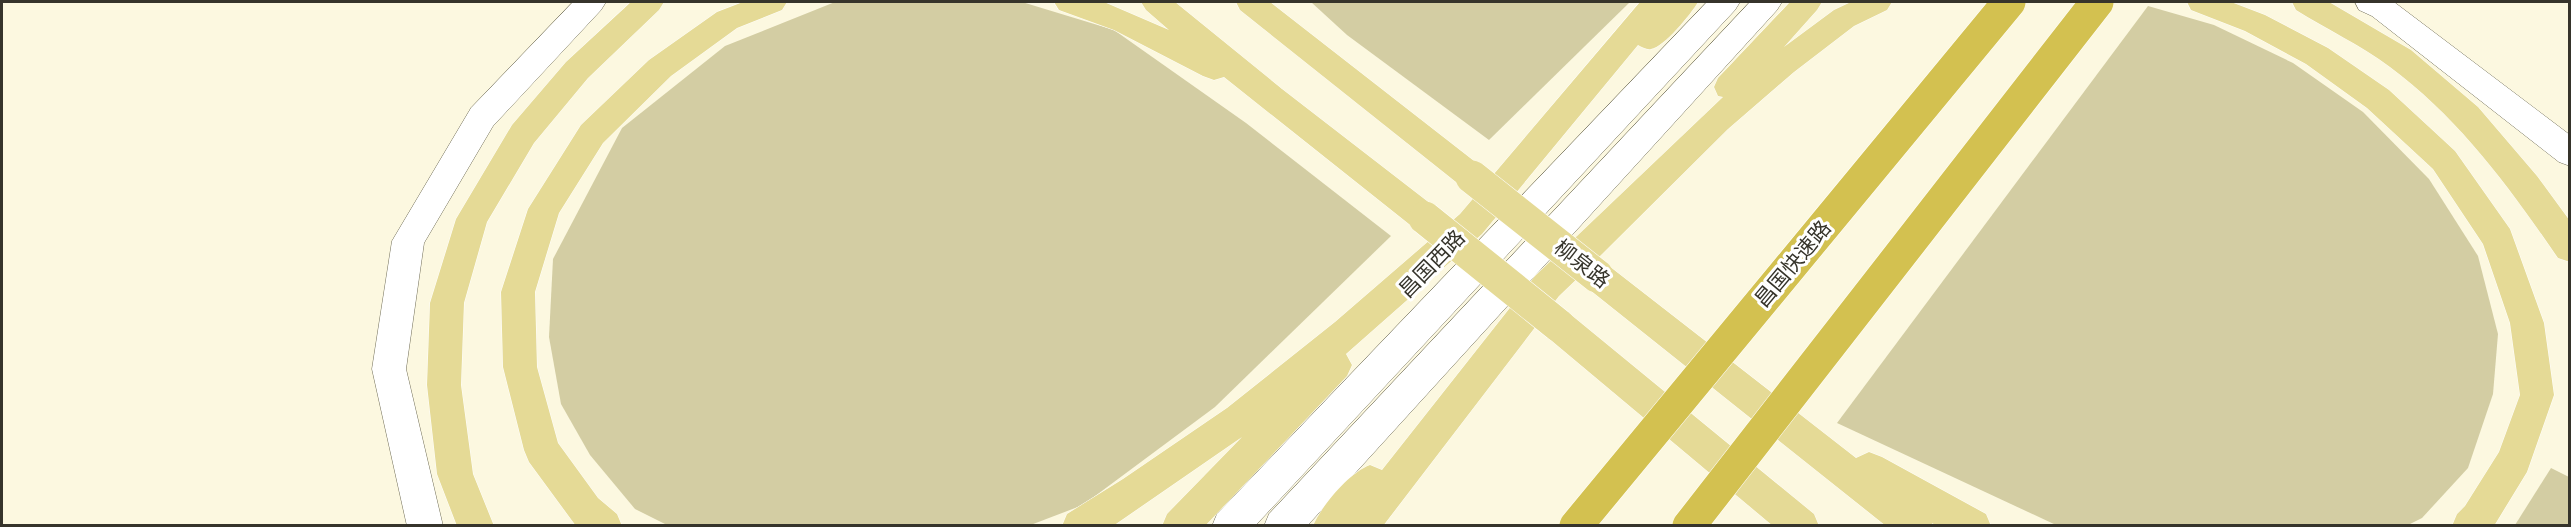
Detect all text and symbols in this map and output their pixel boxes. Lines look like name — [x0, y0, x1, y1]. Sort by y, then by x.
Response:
street label: 昌国快速路 — [1749, 215, 1836, 312]
street label: 昌国西路 — [1393, 225, 1470, 303]
street label: 柳泉路 — [1550, 234, 1615, 293]

